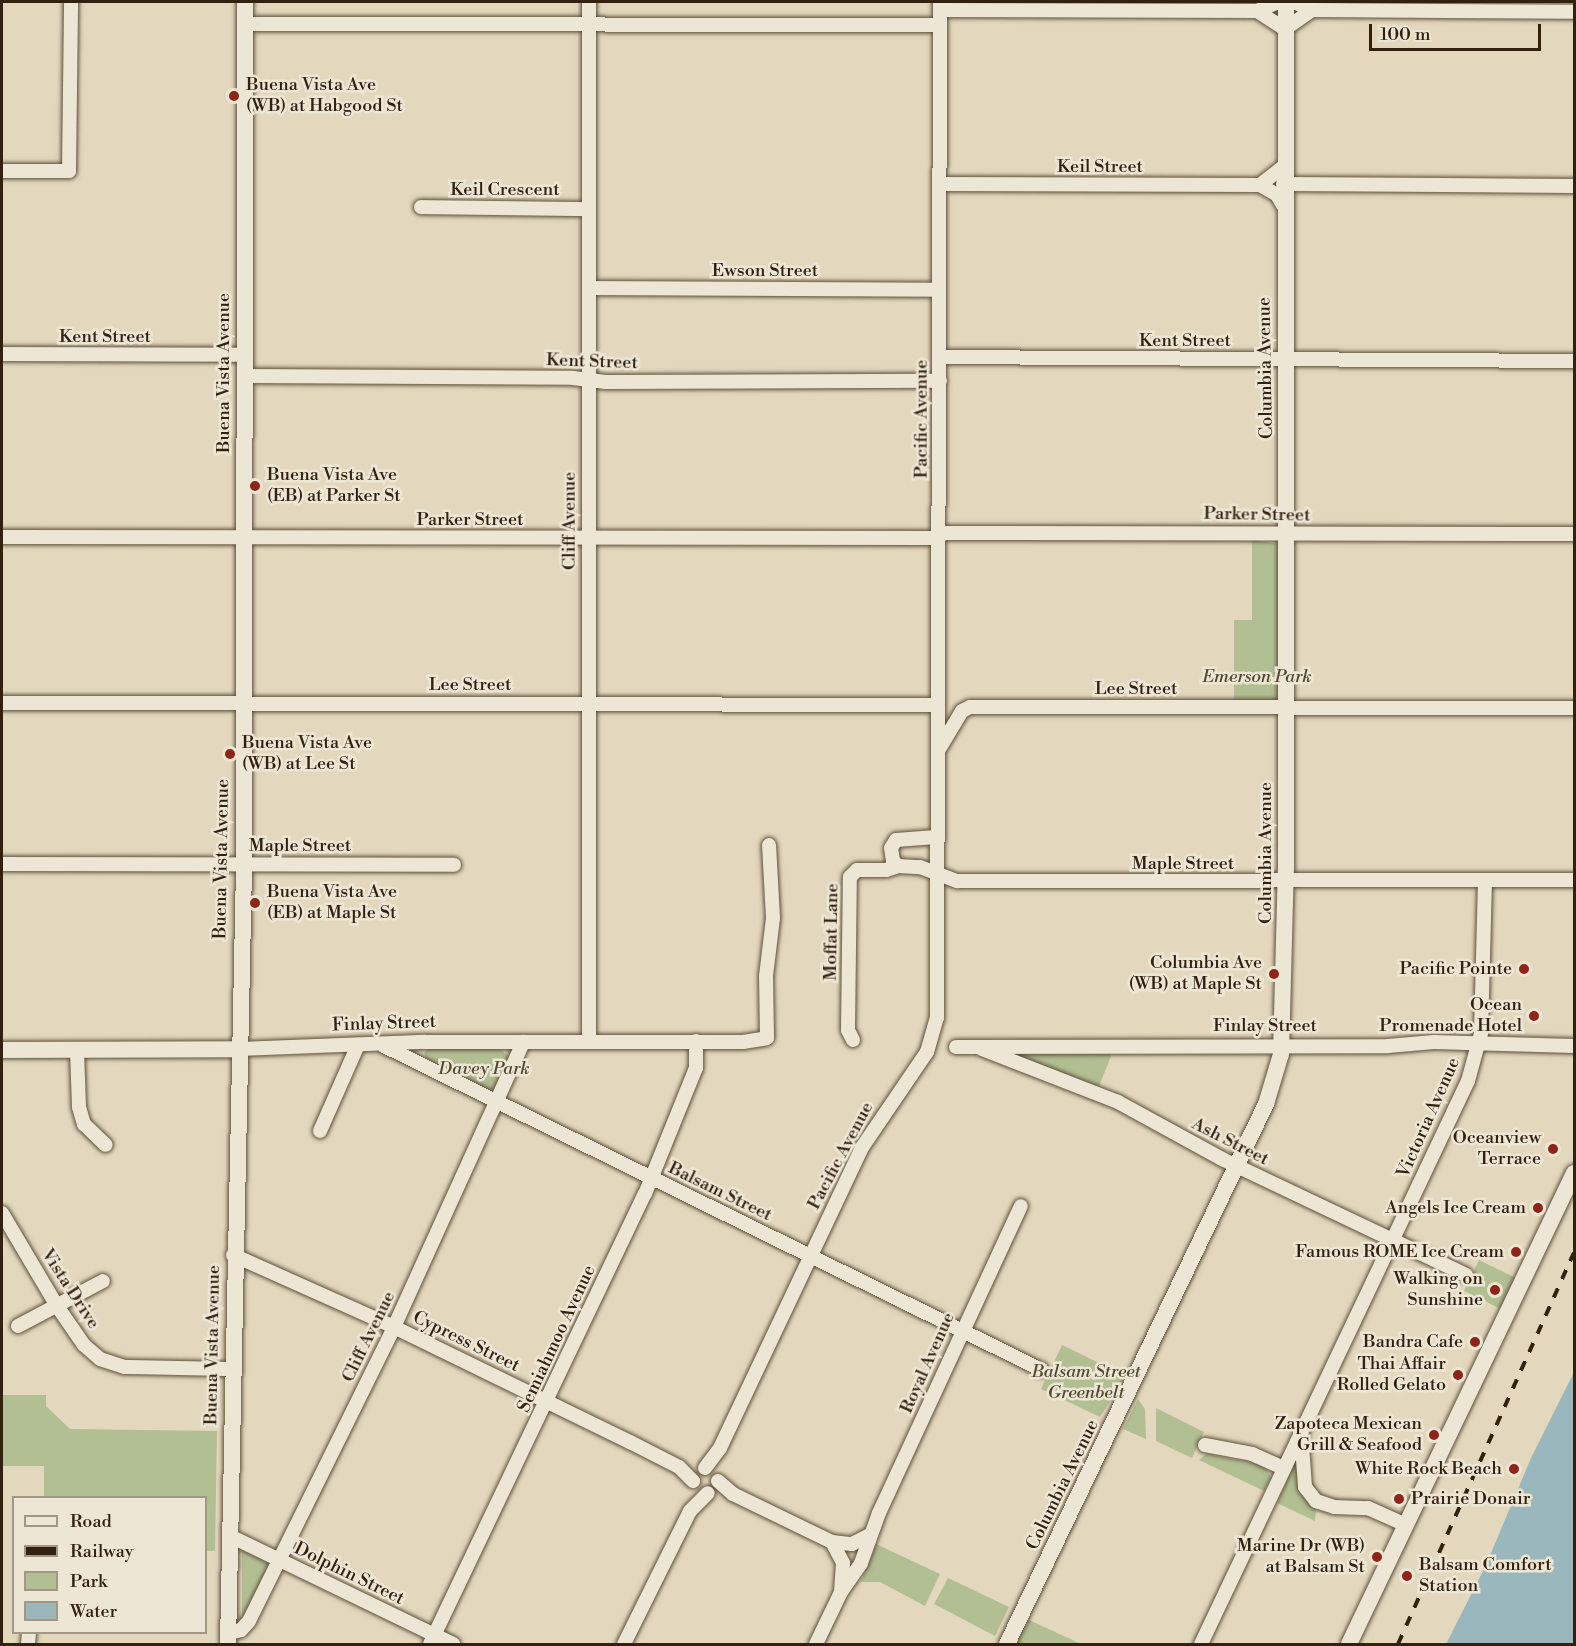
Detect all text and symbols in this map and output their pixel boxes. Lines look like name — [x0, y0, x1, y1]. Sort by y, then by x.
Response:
scale bar — [1372, 12, 1544, 50]
text: 100 m — [1380, 23, 1431, 46]
place label: Buena Vista Ave (WB) at Habgood St — [246, 75, 403, 118]
marker: Buena Vista Ave (WB) at Habgood St — [227, 89, 241, 103]
street label: Keil Street — [1057, 156, 1143, 178]
street label: Keil Crescent — [450, 179, 560, 201]
street label: Ewson Street — [712, 260, 818, 282]
street label: Buena Vista Avenue — [213, 293, 235, 453]
street label: Columbia Avenue — [1254, 297, 1278, 439]
street label: Kent Street — [59, 326, 151, 348]
street label: Kent Street — [1139, 330, 1231, 352]
street label: Kent Street — [546, 350, 638, 374]
street label: Pacific Avenue — [911, 360, 933, 478]
place label: Buena Vista Ave (EB) at Parker St — [267, 465, 401, 508]
street label: Cliff Avenue — [559, 472, 581, 570]
marker: Buena Vista Ave (EB) at Parker St — [248, 479, 262, 493]
street label: Parker Street — [1203, 503, 1311, 527]
street label: Parker Street — [417, 509, 523, 531]
park label: Emerson Park — [1202, 666, 1312, 688]
street label: Lee Street — [429, 674, 511, 696]
street label: Lee Street — [1095, 678, 1177, 700]
place label: Buena Vista Ave (WB) at Lee St — [242, 733, 372, 776]
marker: Buena Vista Ave (WB) at Lee St — [223, 747, 237, 761]
street label: Buena Vista Avenue — [210, 779, 234, 939]
street label: Columbia Avenue — [1255, 782, 1277, 924]
street label: Maple Street — [249, 835, 351, 857]
street label: Maple Street — [1132, 853, 1234, 875]
place label: Buena Vista Ave (EB) at Maple St — [267, 882, 397, 924]
street label: Moffat Lane — [820, 883, 844, 981]
marker: Buena Vista Ave (EB) at Maple St — [248, 896, 262, 910]
place label: Columbia Ave (WB) at Maple St — [1129, 953, 1262, 996]
place label: Pacific Pointe — [1399, 958, 1512, 980]
marker: Pacific Pointe — [1517, 962, 1531, 976]
marker: Columbia Ave (WB) at Maple St — [1267, 967, 1281, 981]
place label: Ocean Promenade Hotel — [1379, 995, 1522, 1038]
marker: Ocean Promenade Hotel — [1527, 1009, 1541, 1023]
street label: Finlay Street — [332, 1011, 436, 1037]
street label: Finlay Street — [1213, 1015, 1317, 1037]
street label: Victoria Avenue — [1393, 1055, 1465, 1181]
park label: Davey Park — [438, 1058, 530, 1080]
street label: Pacific Avenue — [804, 1099, 878, 1213]
street label: Ash Street — [1188, 1113, 1272, 1171]
place label: Oceanview Terrace — [1453, 1128, 1541, 1170]
marker: Oceanview Terrace — [1546, 1142, 1560, 1156]
street label: Balsam Street — [665, 1158, 775, 1226]
place label: Angels Ice Cream — [1385, 1197, 1526, 1219]
marker: Angels Ice Cream — [1531, 1201, 1545, 1215]
place label: Famous ROME Ice Cream — [1295, 1241, 1504, 1263]
street label: Vista Drive — [36, 1245, 104, 1333]
marker: Famous ROME Ice Cream — [1509, 1245, 1523, 1259]
street label: Semiahmoo Avenue — [513, 1262, 601, 1416]
street label: Buena Vista Avenue — [201, 1265, 225, 1425]
place label: Walking on Sunshine — [1393, 1269, 1483, 1312]
marker: Walking on Sunshine — [1488, 1283, 1502, 1297]
street label: Cliff Avenue — [338, 1288, 400, 1386]
street label: Cypress Street — [409, 1307, 523, 1377]
street label: Royal Avenue — [896, 1309, 960, 1417]
place label: Bandra Cafe — [1363, 1331, 1463, 1353]
marker: Bandra Cafe — [1468, 1335, 1482, 1349]
place label: Thai Affair Rolled Gelato — [1337, 1354, 1446, 1396]
park label: Balsam Street Greenbelt — [1031, 1362, 1141, 1404]
marker: Thai Affair Rolled Gelato — [1451, 1368, 1465, 1382]
place label: Zapoteca Mexican Grill & Seafood — [1275, 1414, 1422, 1456]
street label: Columbia Avenue — [1022, 1416, 1104, 1554]
marker: Zapoteca Mexican Grill & Seafood — [1427, 1428, 1441, 1442]
place label: White Rock Beach — [1355, 1458, 1502, 1480]
marker: White Rock Beach — [1507, 1462, 1521, 1476]
place label: Prairie Donair — [1411, 1488, 1531, 1510]
marker: Prairie Donair — [1392, 1492, 1406, 1506]
legend — [12, 1496, 207, 1634]
text: Road — [70, 1510, 112, 1533]
place label: Marine Dr (WB) at Balsam St — [1237, 1536, 1365, 1578]
street label: Dolphin Street — [290, 1538, 408, 1610]
text: Railway — [70, 1540, 133, 1563]
marker: Marine Dr (WB) at Balsam St — [1370, 1550, 1384, 1564]
place label: Balsam Comfort Station — [1419, 1555, 1552, 1598]
marker: Balsam Comfort Station — [1400, 1569, 1414, 1583]
text: Park — [70, 1570, 107, 1593]
text: Water — [70, 1600, 117, 1623]

